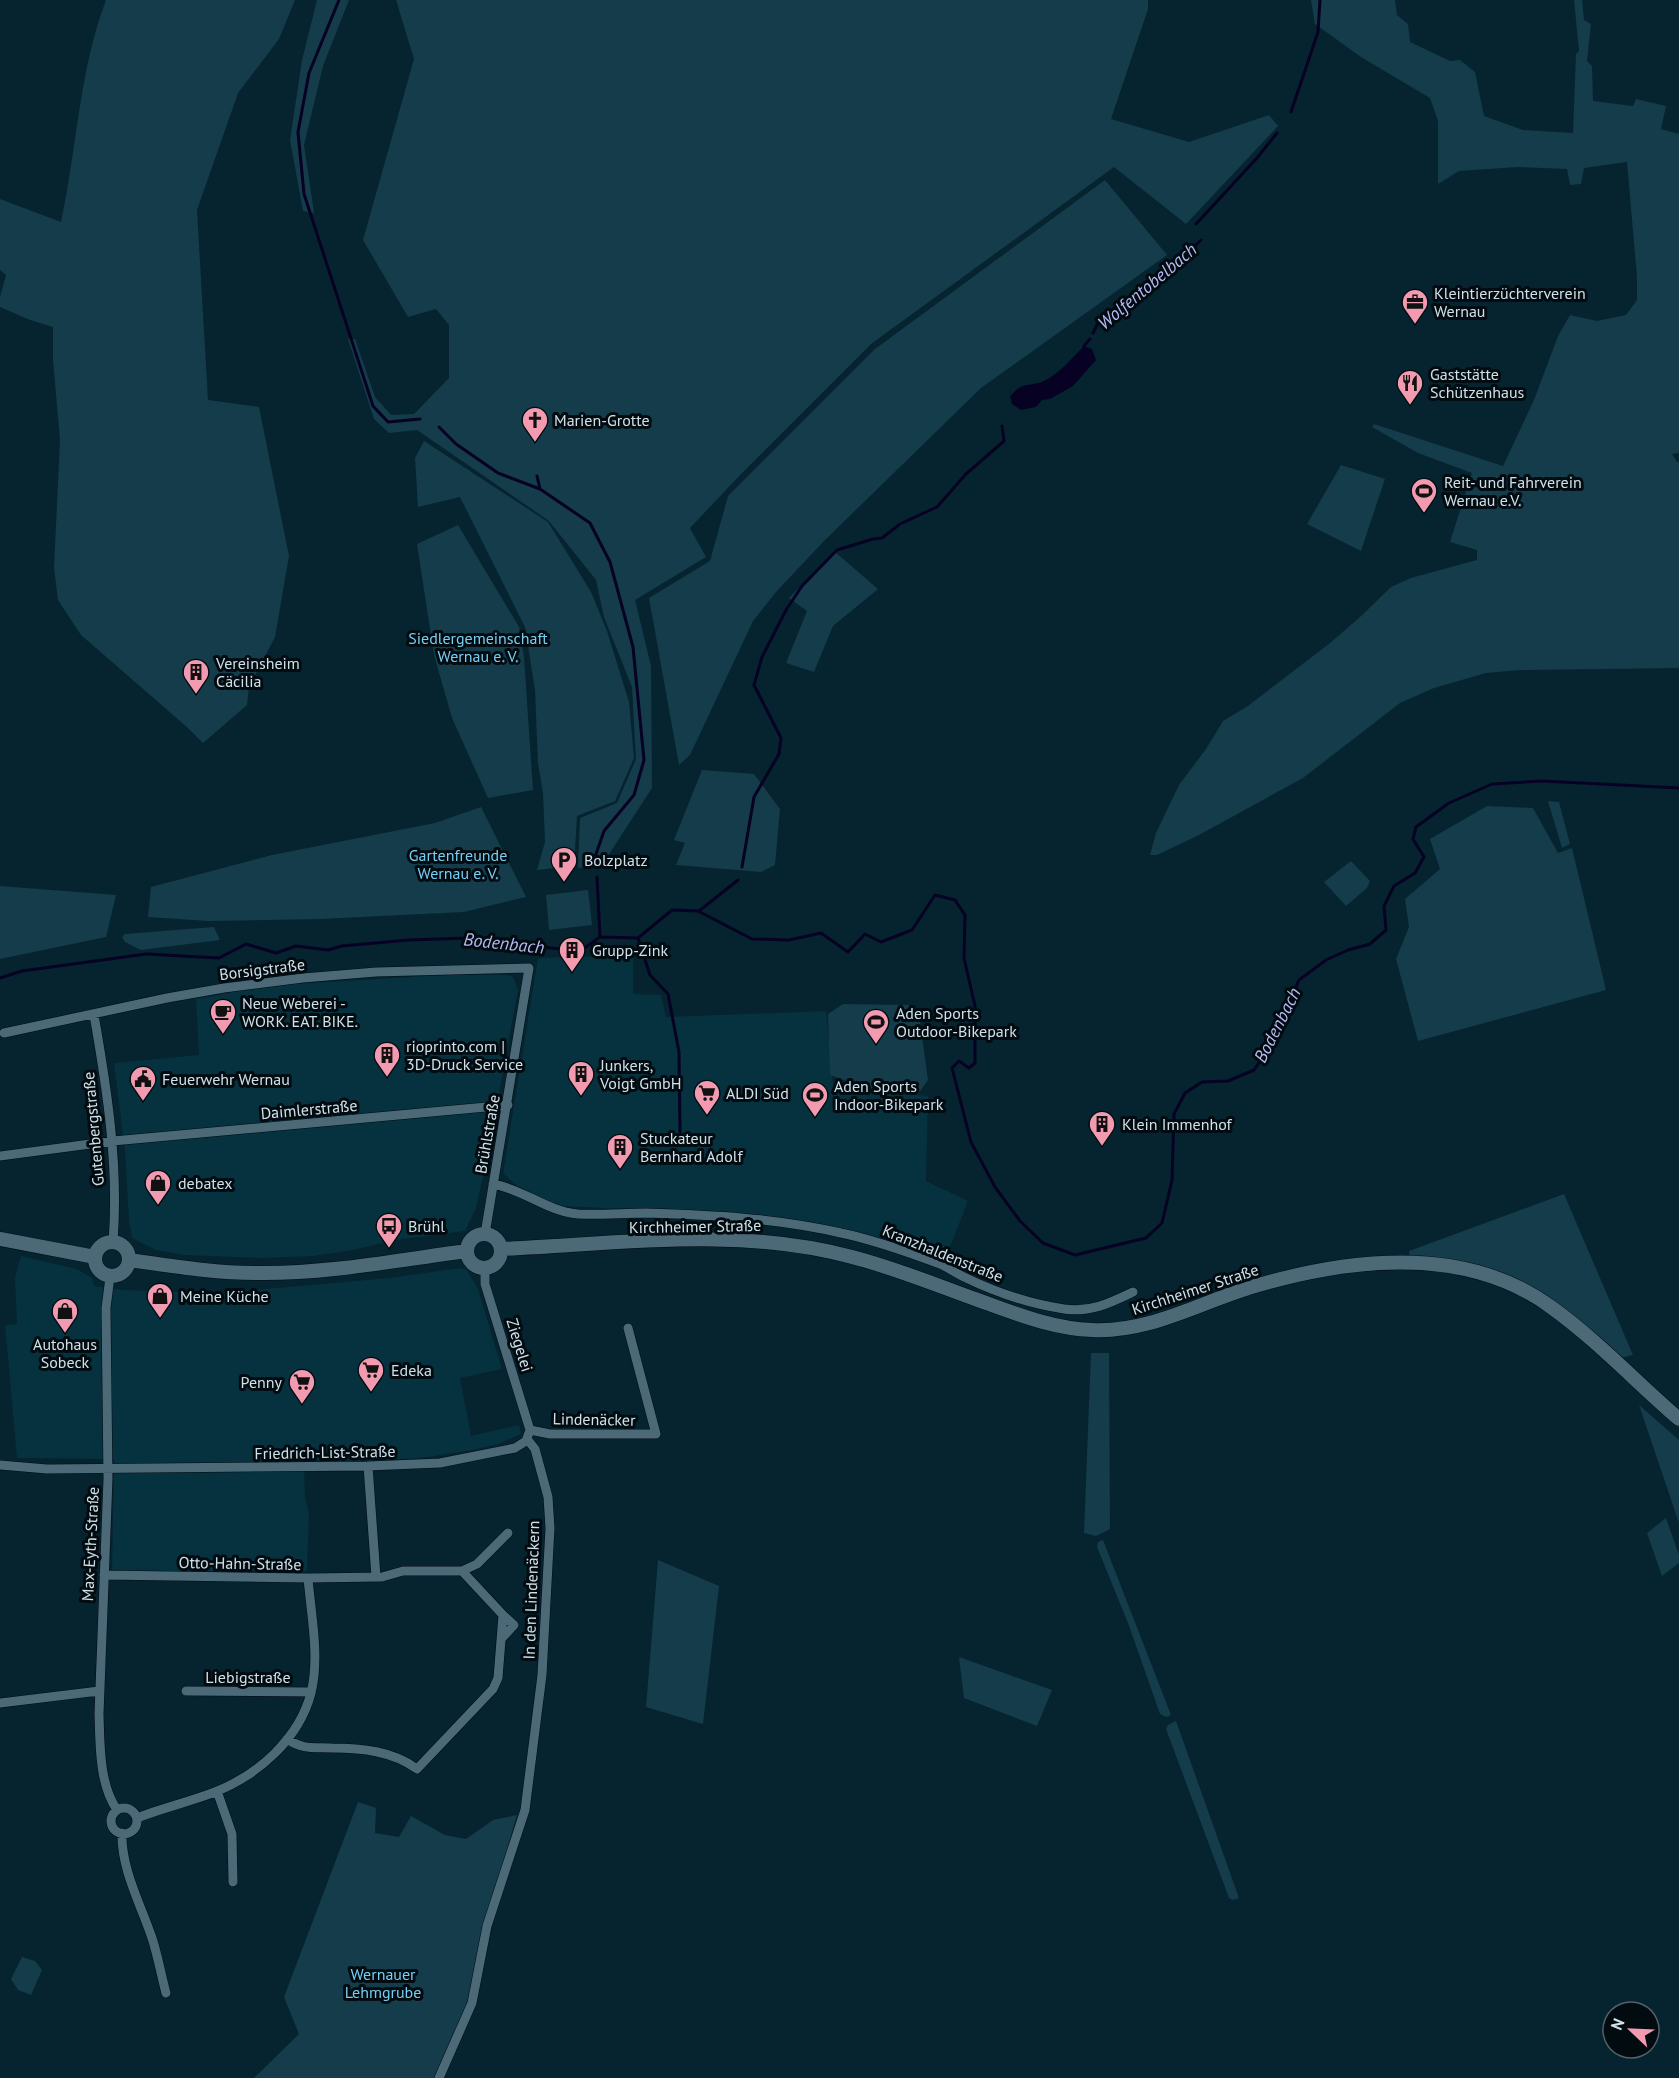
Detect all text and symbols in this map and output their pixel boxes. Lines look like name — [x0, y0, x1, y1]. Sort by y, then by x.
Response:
water label: Wolfentobelbach — [1093, 238, 1201, 334]
place label: Kleintierzüchterverein Wernau — [1434, 283, 1586, 321]
office icon: Kleintierzüchterverein Wernau — [1400, 287, 1430, 325]
place label: Gaststätte Schützenhaus — [1430, 364, 1525, 402]
restaurant icon: Gaststätte Schützenhaus — [1395, 368, 1425, 406]
church icon: Marien-Grotte — [520, 405, 550, 443]
place label: Marien-Grotte — [554, 410, 650, 430]
place label: Reit- und Fahrverein Wernau e.V. — [1444, 472, 1582, 510]
sports icon: Reit- und Fahrverein Wernau e.V. — [1409, 476, 1439, 514]
park label: Siedlergemeinschaft Wernau e. V. — [408, 628, 548, 666]
place label: Vereinsheim Cäcilia — [215, 653, 300, 691]
building icon: Vereinsheim Cäcilia — [181, 657, 211, 695]
park label: Gartenfreunde Wernau e. V. — [409, 845, 507, 883]
parking icon: Bolzplatz — [549, 845, 579, 883]
place label: Bolzplatz — [584, 850, 648, 870]
water label: Bodenbach — [462, 927, 546, 959]
building icon: Grupp-Zink — [557, 935, 587, 973]
place label: Grupp-Zink — [592, 940, 669, 960]
street label: Borsigstraße — [218, 954, 306, 984]
water label: Bodenbach — [1248, 984, 1306, 1066]
place label: Neue Weberei - WORK. EAT. BIKE. — [242, 993, 358, 1031]
cafe icon: Neue Weberei - WORK. EAT. BIKE. — [208, 997, 238, 1035]
place label: Aden Sports Outdoor-Bikepark — [896, 1003, 1017, 1041]
sports icon: Aden Sports Outdoor-Bikepark — [861, 1007, 891, 1045]
place label: rioprinto.com | 3D-Druck Service — [406, 1036, 523, 1074]
building icon: rioprinto.com | 3D-Druck Service — [372, 1040, 402, 1078]
place label: Junkers, Voigt GmbH — [599, 1055, 682, 1093]
building icon: Junkers, Voigt GmbH — [566, 1059, 596, 1097]
public building icon: Feuerwehr Wernau — [128, 1064, 158, 1102]
place label: Feuerwehr Wernau — [162, 1069, 290, 1089]
street label: Gutenbergstraße — [78, 1071, 108, 1187]
place label: Aden Sports Indoor-Bikepark — [834, 1076, 944, 1114]
supermarket icon: ALDI Süd — [692, 1078, 722, 1116]
sports icon: Aden Sports Indoor-Bikepark — [800, 1080, 830, 1118]
place label: ALDI Süd — [726, 1083, 789, 1103]
street label: Brühlstraße — [470, 1093, 504, 1175]
street label: Daimlerstraße — [260, 1095, 358, 1123]
building icon: Klein Immenhof — [1087, 1109, 1117, 1147]
place label: Klein Immenhof — [1122, 1114, 1233, 1134]
place label: Stuckateur Bernhard Adolf — [640, 1128, 743, 1166]
building icon: Stuckateur Bernhard Adolf — [605, 1132, 635, 1170]
shop icon: debatex — [143, 1168, 173, 1206]
place label: debatex — [178, 1173, 233, 1193]
bus stop icon: Brühl — [374, 1211, 404, 1249]
street label: Kirchheimer Straße — [629, 1215, 761, 1237]
place label: Brühl — [408, 1216, 445, 1236]
street label: Kranzhaldenstraße — [880, 1220, 1006, 1286]
street label: Kirchheimer Straße — [1129, 1259, 1261, 1319]
shop icon: Meine Küche — [145, 1281, 175, 1319]
place label: Meine Küche — [180, 1286, 269, 1306]
shop icon: Autohaus Sobeck — [50, 1296, 80, 1334]
street label: Ziegelei — [502, 1316, 538, 1374]
place label: Autohaus Sobeck — [33, 1334, 97, 1372]
supermarket icon: Edeka — [356, 1355, 386, 1393]
place label: Edeka — [391, 1360, 432, 1380]
supermarket icon: Penny — [287, 1367, 317, 1405]
place label: Penny — [241, 1372, 283, 1392]
street label: Lindenäcker — [552, 1408, 636, 1430]
street label: Friedrich-List-Straße — [254, 1441, 396, 1463]
street label: Max-Eyth-Straße — [77, 1486, 103, 1602]
street label: In den Lindenäckern — [519, 1520, 543, 1660]
street label: Otto-Hahn-Straße — [178, 1552, 302, 1574]
street label: Liebigstraße — [205, 1667, 291, 1687]
park label: Wernauer Lehmgrube — [345, 1964, 421, 2002]
north arrow — [1601, 2000, 1661, 2060]
text: N — [1606, 2015, 1628, 2033]

